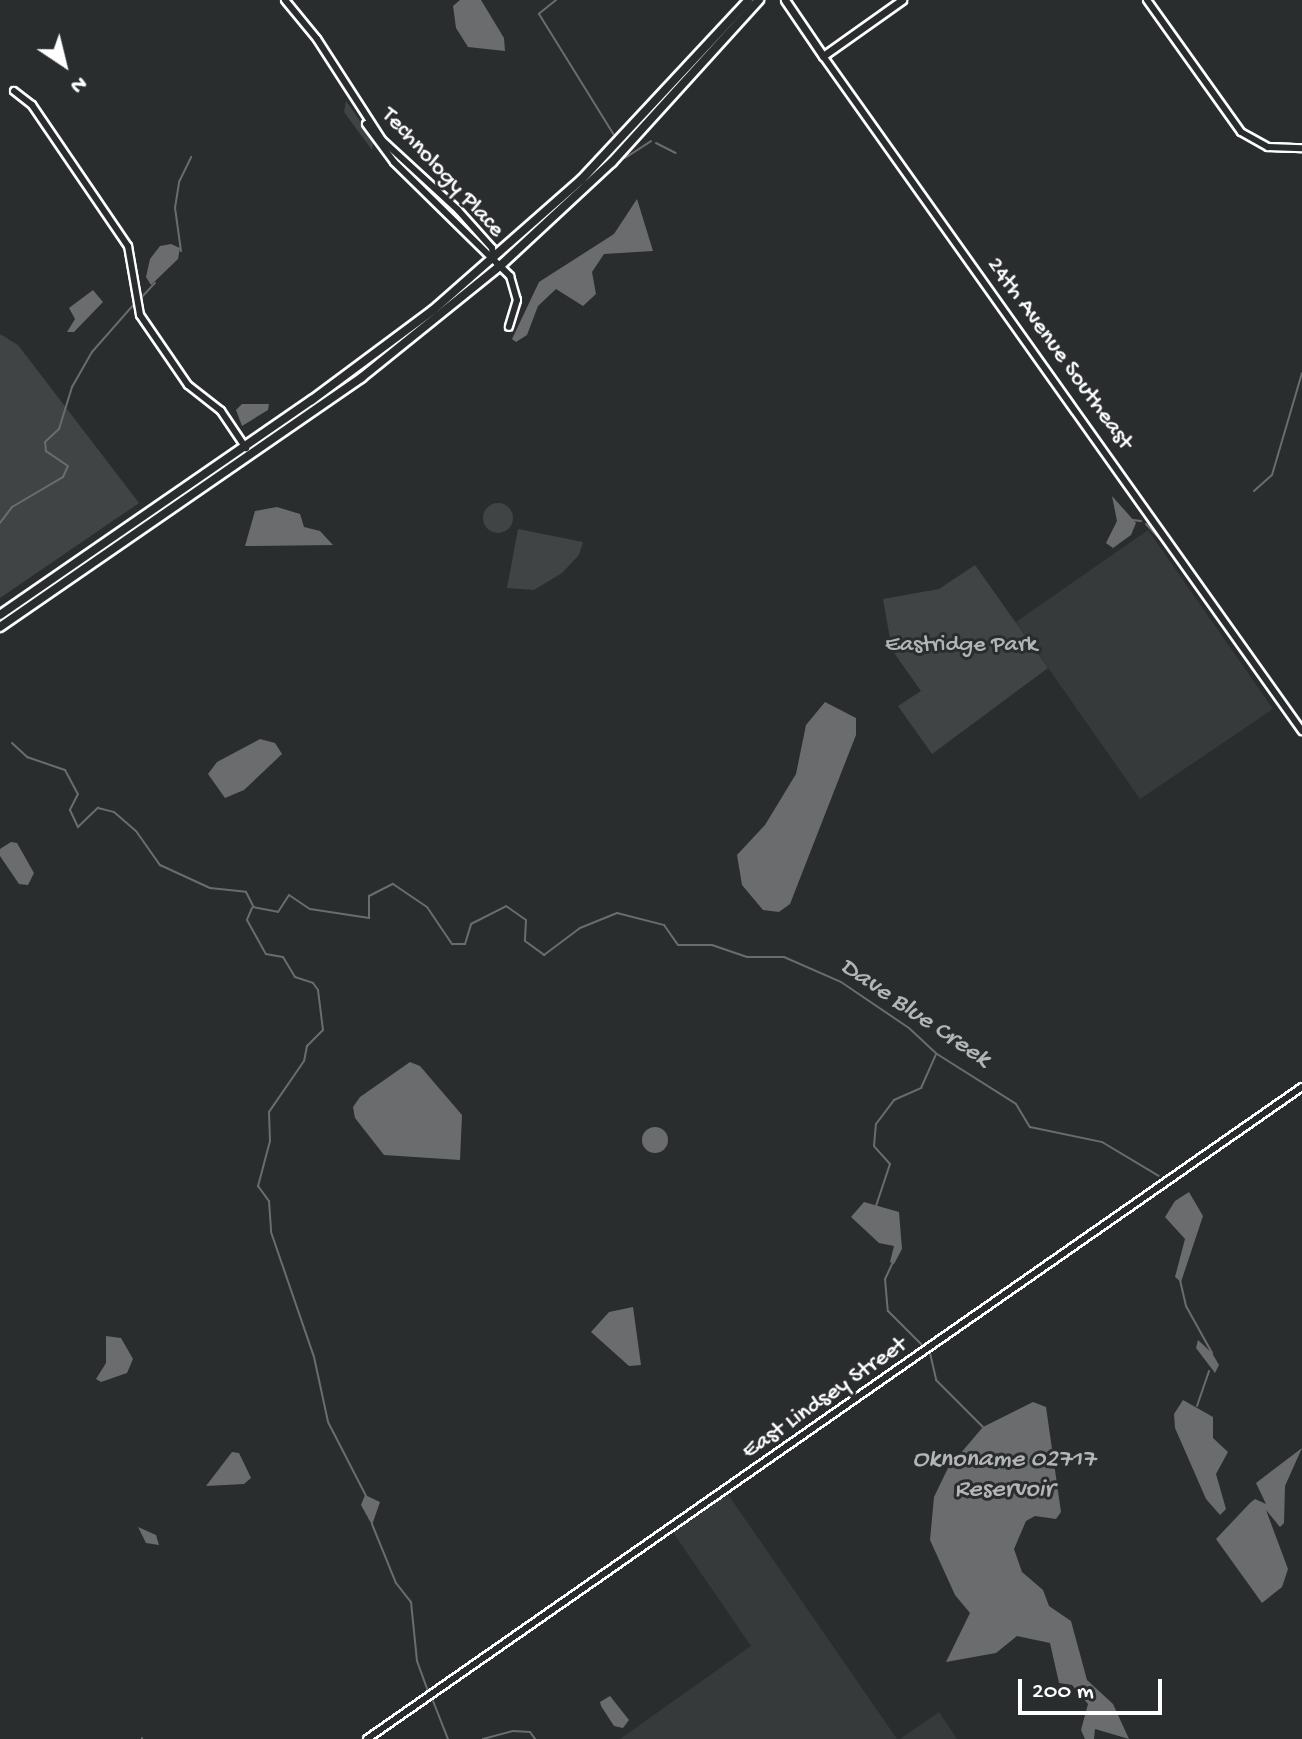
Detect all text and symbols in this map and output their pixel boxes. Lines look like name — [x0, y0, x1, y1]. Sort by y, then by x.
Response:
north arrow — [24, 24, 104, 104]
text: N — [64, 69, 91, 98]
street label: Technology Place — [374, 102, 510, 244]
street label: 24th Avenue Southeast — [979, 252, 1139, 456]
park label: Eastridge Park — [885, 632, 1037, 660]
water label: Dave Blue Creek — [833, 952, 995, 1076]
street label: East Lindsey Street — [737, 1331, 913, 1467]
water label: Oknoname 02717 Reservoir — [913, 1445, 1095, 1506]
scale bar — [1022, 1663, 1166, 1713]
text: 200 m — [1032, 1678, 1094, 1707]

